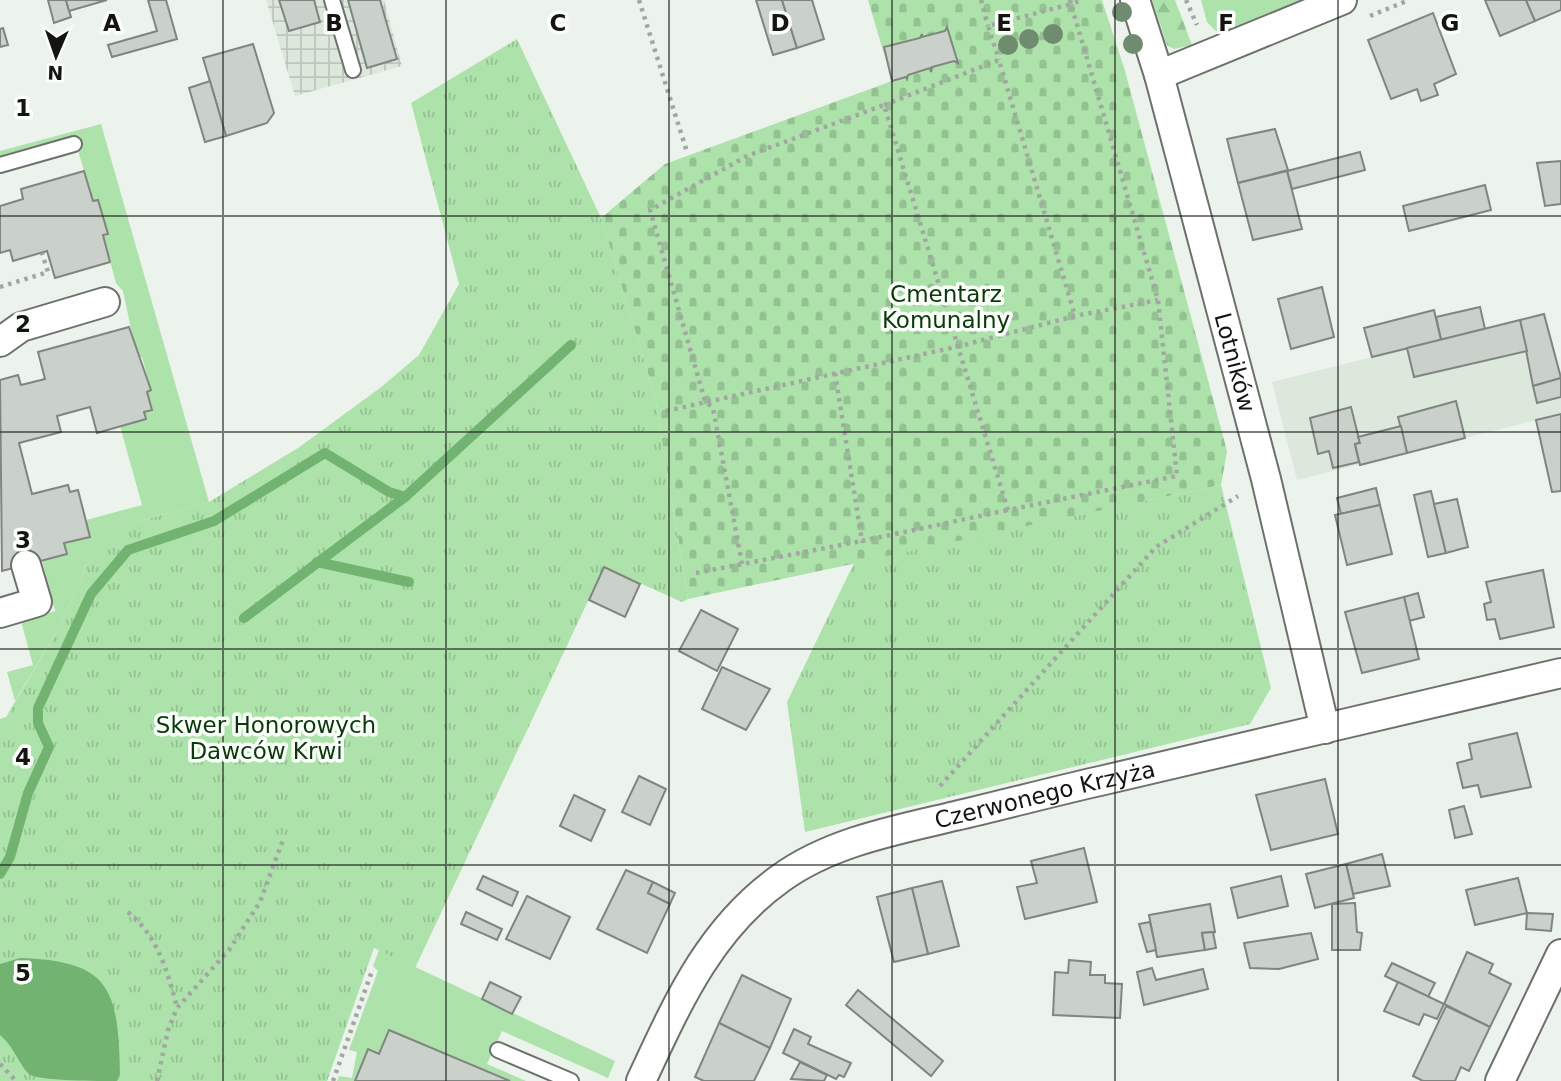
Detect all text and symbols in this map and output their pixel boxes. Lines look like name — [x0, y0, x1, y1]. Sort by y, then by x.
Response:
text: A — [103, 10, 121, 36]
text: B — [325, 10, 343, 36]
text: C — [550, 10, 566, 36]
text: D — [770, 10, 790, 36]
text: E — [996, 10, 1012, 36]
text: F — [1218, 10, 1234, 36]
text: G — [1441, 10, 1459, 36]
north arrow — [21, 21, 91, 91]
text: N — [47, 62, 64, 84]
text: 1 — [15, 95, 31, 121]
park label: Cmentarz Komunalny — [882, 281, 1010, 333]
street label: Lotników — [1209, 310, 1261, 415]
text: 2 — [15, 311, 31, 337]
text: 3 — [15, 527, 31, 553]
park label: Skwer Honorowych Dawców Krwi — [156, 712, 376, 764]
text: 4 — [15, 744, 31, 770]
street label: Czerwonego Krzyża — [932, 756, 1158, 833]
text: 5 — [15, 960, 31, 986]

